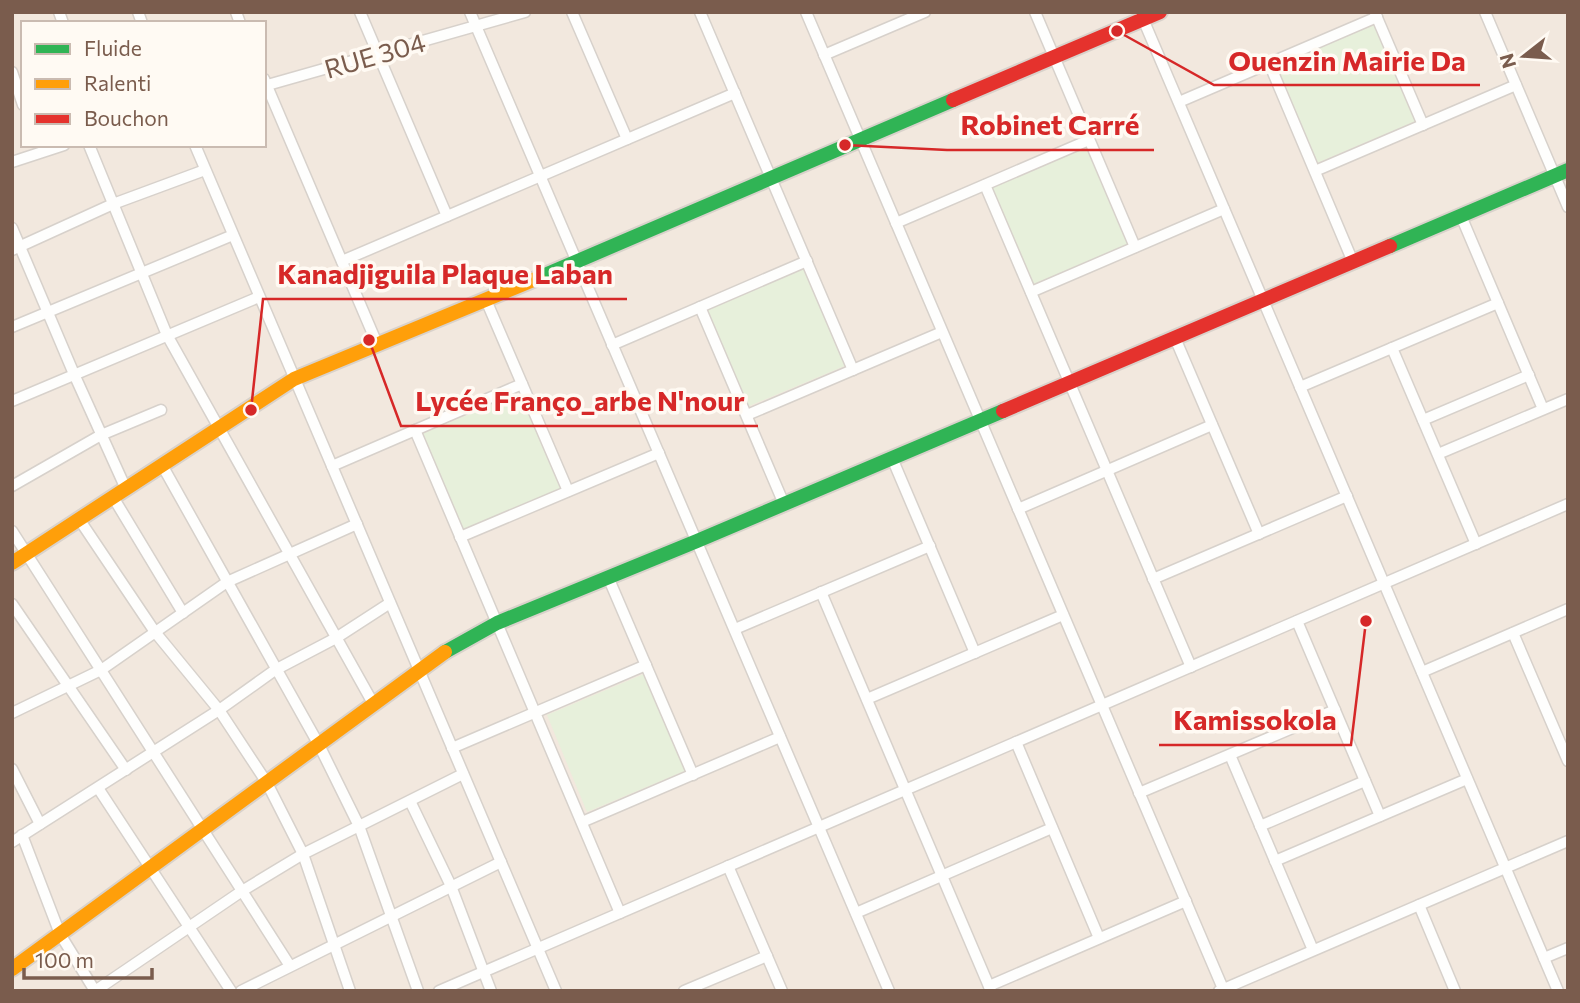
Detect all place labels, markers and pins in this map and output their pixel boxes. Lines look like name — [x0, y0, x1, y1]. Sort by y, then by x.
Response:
callout: Ouenzin Mairie Da — [1214, 36, 1480, 85]
callout: Robinet Carré — [947, 101, 1154, 150]
callout: Kanadjiguila Plaque Laban — [263, 250, 627, 299]
callout: Lycée Franço_arbe N'nour — [401, 377, 758, 426]
callout: Kamissokola — [1159, 696, 1351, 745]

